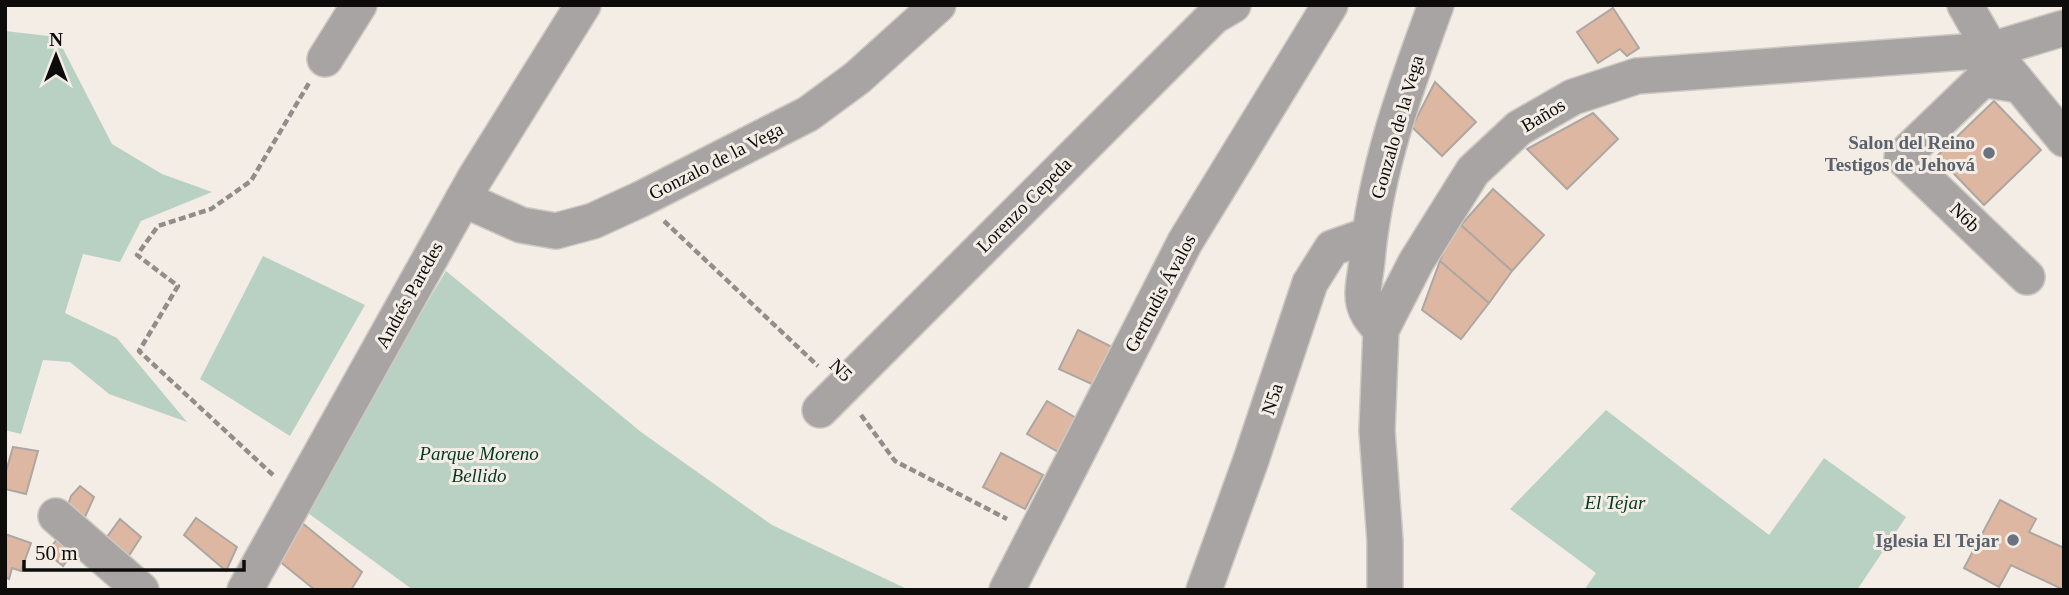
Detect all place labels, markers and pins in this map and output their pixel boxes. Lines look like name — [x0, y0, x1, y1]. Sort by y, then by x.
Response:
place label: Salon del Reino Testigos de Jehová — [1825, 132, 1975, 175]
marker: Salon del Reino Testigos de Jehová — [1981, 145, 1997, 161]
place label: Iglesia El Tejar — [1875, 530, 2000, 551]
marker: Iglesia El Tejar — [2005, 532, 2021, 548]

